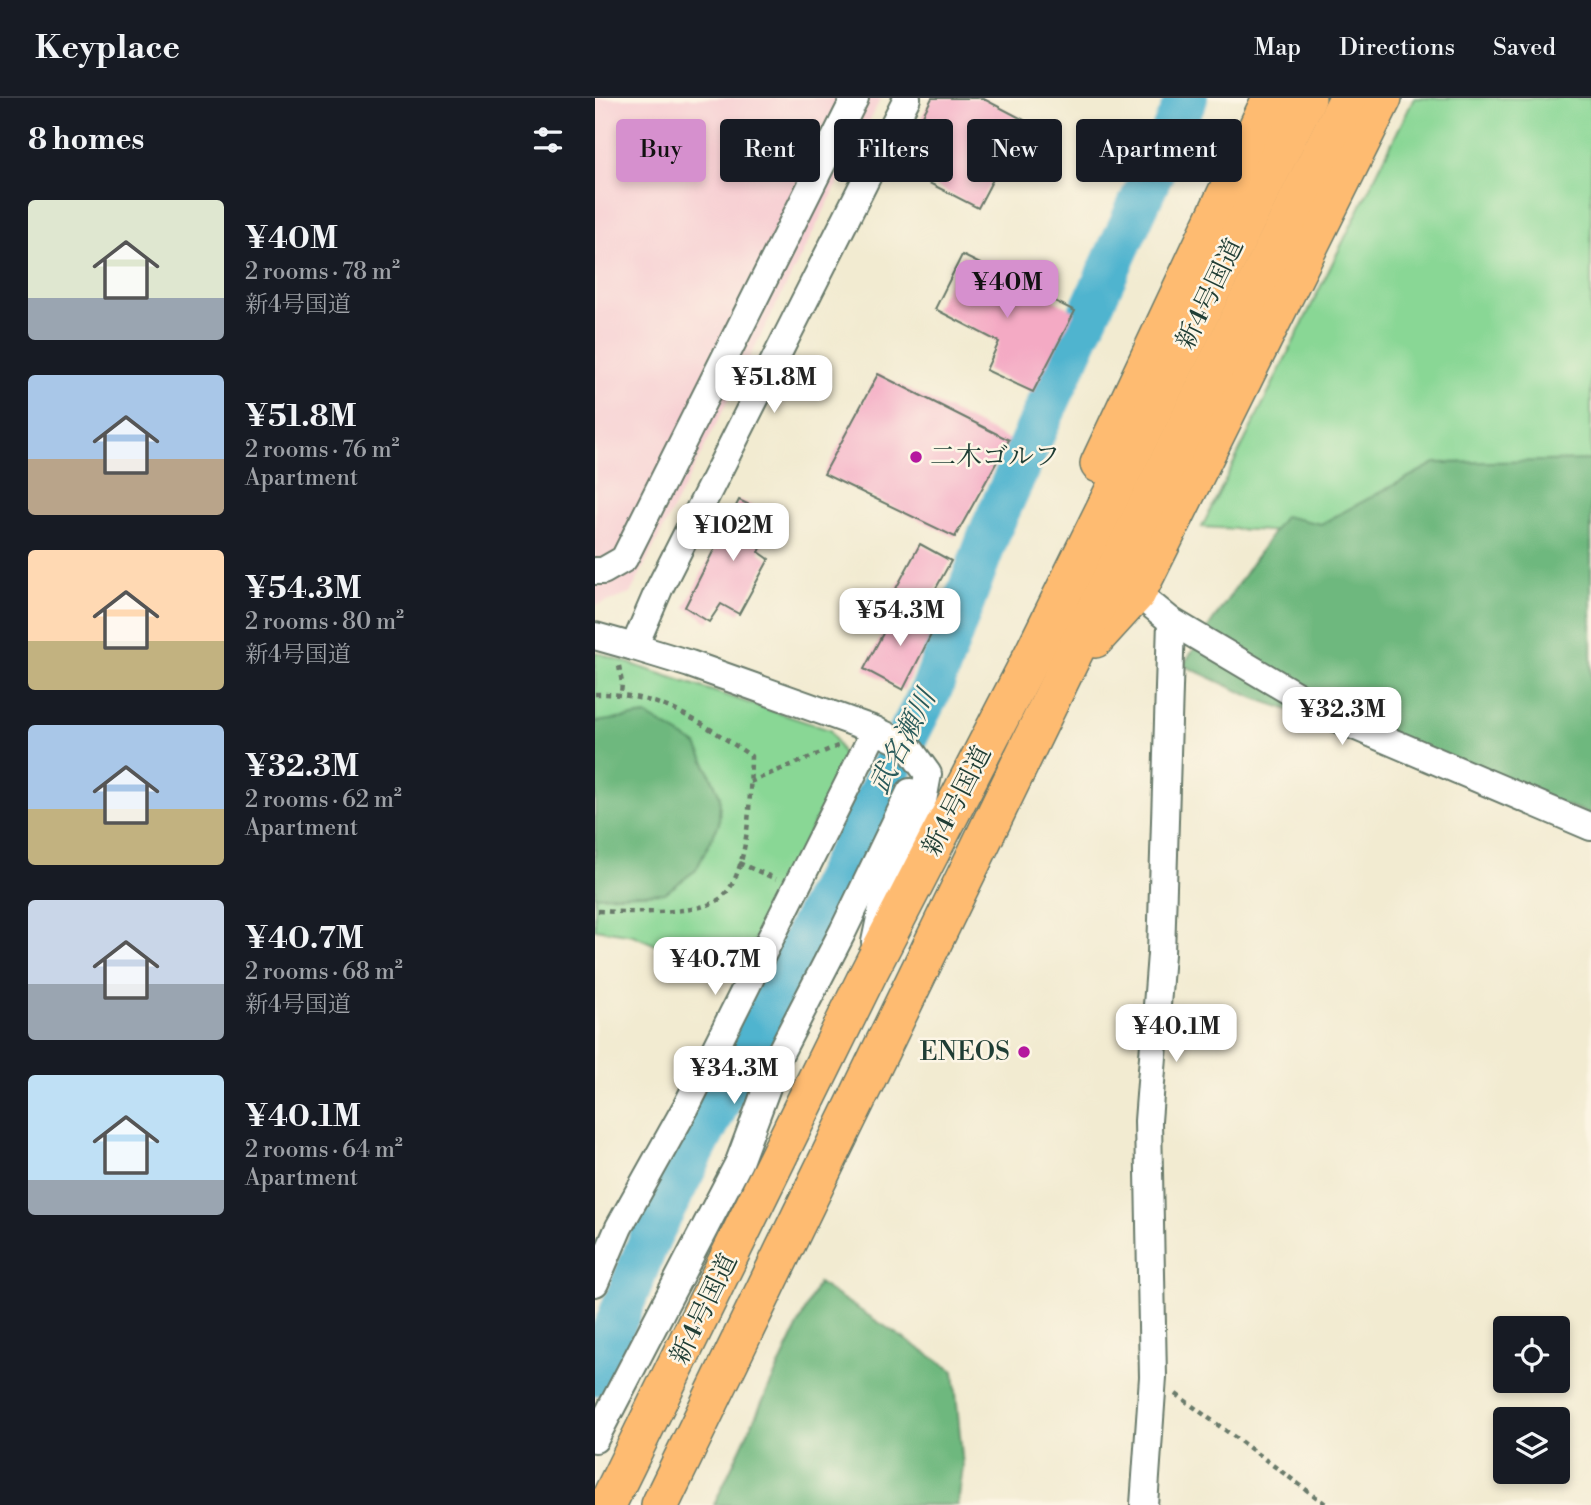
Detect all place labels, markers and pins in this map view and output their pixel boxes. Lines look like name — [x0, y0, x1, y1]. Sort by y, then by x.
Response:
pin: ¥40M — [966, 260, 1048, 320]
pin: ¥51.8M — [717, 356, 831, 415]
place label: 二木ゴルフ — [930, 441, 1060, 473]
marker: 二木ゴルフ — [908, 449, 924, 465]
pin: ¥102M — [684, 504, 782, 563]
pin: ¥54.3M — [843, 588, 957, 648]
pin: ¥32.3M — [1285, 688, 1399, 747]
pin: ¥40.7M — [658, 937, 772, 997]
pin: ¥40.1M — [1119, 1004, 1233, 1064]
place label: ENEOS — [920, 1036, 1010, 1068]
marker: ENEOS — [1016, 1044, 1032, 1060]
pin: ¥34.3M — [677, 1046, 791, 1106]

